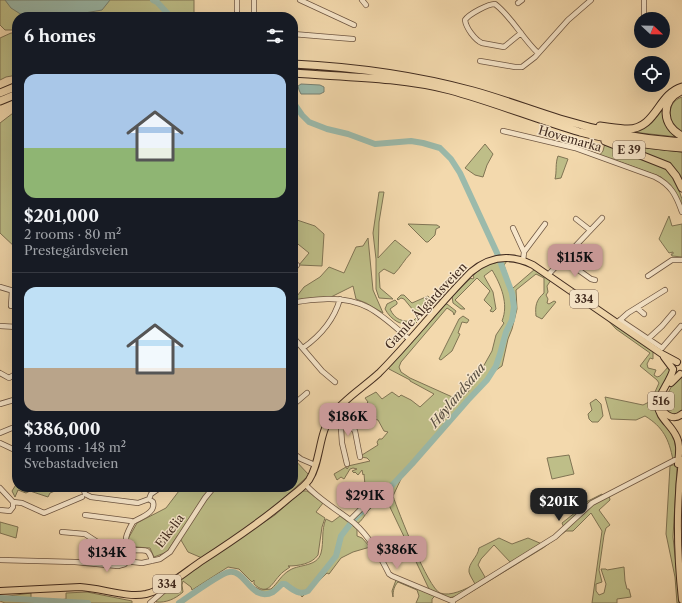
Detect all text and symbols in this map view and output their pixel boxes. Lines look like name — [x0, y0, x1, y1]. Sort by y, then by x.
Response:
north arrow — [634, 12, 670, 48]
map controls — [634, 12, 670, 92]
icon: filters — [264, 25, 286, 47]
text: 6 homes — [24, 26, 96, 46]
button: locate — [634, 56, 670, 92]
icon: home — [119, 100, 191, 172]
street label: Hovemarka — [537, 122, 604, 155]
road number: E 39 — [613, 141, 645, 159]
text: $201,000 — [24, 206, 99, 226]
text: 2 rooms · 80 m² — [24, 226, 121, 242]
text: Prestegårdsveien — [24, 242, 128, 258]
pin: $115K — [547, 244, 603, 278]
text: $115K — [557, 249, 593, 265]
street label: Gamle Ålgårdsveien — [381, 258, 470, 352]
road number: 334 — [570, 290, 598, 308]
icon: home — [119, 313, 191, 385]
water label: Høylandsåna — [425, 359, 489, 431]
road number: 516 — [648, 392, 674, 410]
pin: $186K — [320, 403, 376, 437]
text: $186K — [328, 408, 368, 424]
text: $386,000 — [24, 419, 101, 439]
text: 4 rooms · 148 m² — [24, 439, 126, 455]
text: Svebastadveien — [24, 455, 118, 471]
pin: $291K — [337, 482, 393, 516]
text: $291K — [346, 487, 384, 503]
pin: $201K — [531, 488, 587, 522]
text: $201K — [539, 493, 579, 509]
street label: Eikelia — [152, 510, 188, 551]
pin: $386K — [369, 536, 425, 570]
pin: $134K — [79, 539, 135, 573]
text: $386K — [377, 541, 417, 557]
text: $134K — [88, 544, 126, 560]
road number: 334 — [153, 575, 181, 593]

